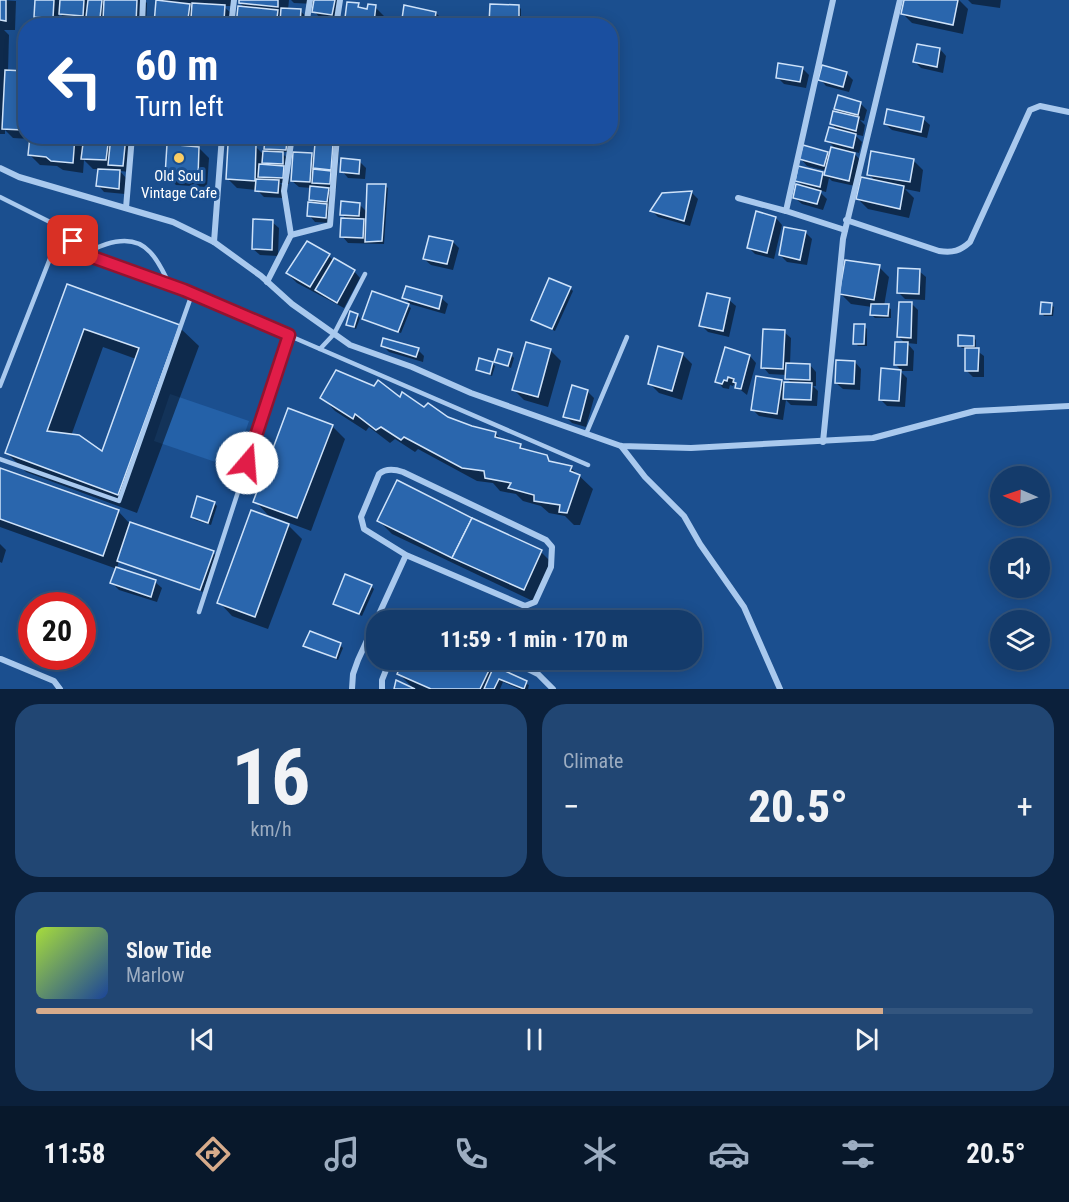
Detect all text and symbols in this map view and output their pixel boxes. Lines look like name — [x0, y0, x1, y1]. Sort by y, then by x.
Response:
text: 60 m — [135, 41, 218, 90]
icon: left — [36, 42, 114, 120]
text: Turn left — [135, 91, 224, 123]
marker: Old Soul Vintage Cafe — [172, 151, 186, 165]
place label: Old Soul Vintage Cafe — [141, 167, 217, 202]
pin — [47, 215, 98, 266]
icon: arrive — [56, 224, 89, 257]
position arrow — [215, 431, 279, 495]
north arrow — [990, 466, 1050, 526]
map controls — [990, 466, 1050, 670]
button: sound — [990, 538, 1050, 598]
speed limit sign: 20 — [18, 592, 96, 670]
button: layers — [990, 610, 1050, 670]
text: 11:59 · 1 min · 170 m — [440, 627, 628, 652]
text: 16 — [232, 732, 310, 823]
text: Climate — [563, 749, 623, 773]
text: 20.5° — [748, 780, 848, 833]
text: − — [563, 787, 580, 826]
text: + — [1017, 787, 1033, 826]
text: km/h — [250, 817, 292, 841]
text: Slow Tide — [126, 938, 212, 963]
text: Marlow — [126, 963, 184, 987]
icon: previous — [186, 1023, 219, 1056]
icon: pause — [518, 1023, 551, 1056]
icon: next — [850, 1023, 883, 1056]
icon: directions — [192, 1133, 234, 1175]
icon: music — [321, 1133, 363, 1175]
icon: phone — [450, 1133, 492, 1175]
icon: climate — [579, 1133, 621, 1175]
icon: car — [708, 1133, 750, 1175]
icon: filters — [837, 1133, 879, 1175]
text: 11:58 — [43, 1138, 105, 1170]
text: 20.5° — [966, 1138, 1026, 1170]

